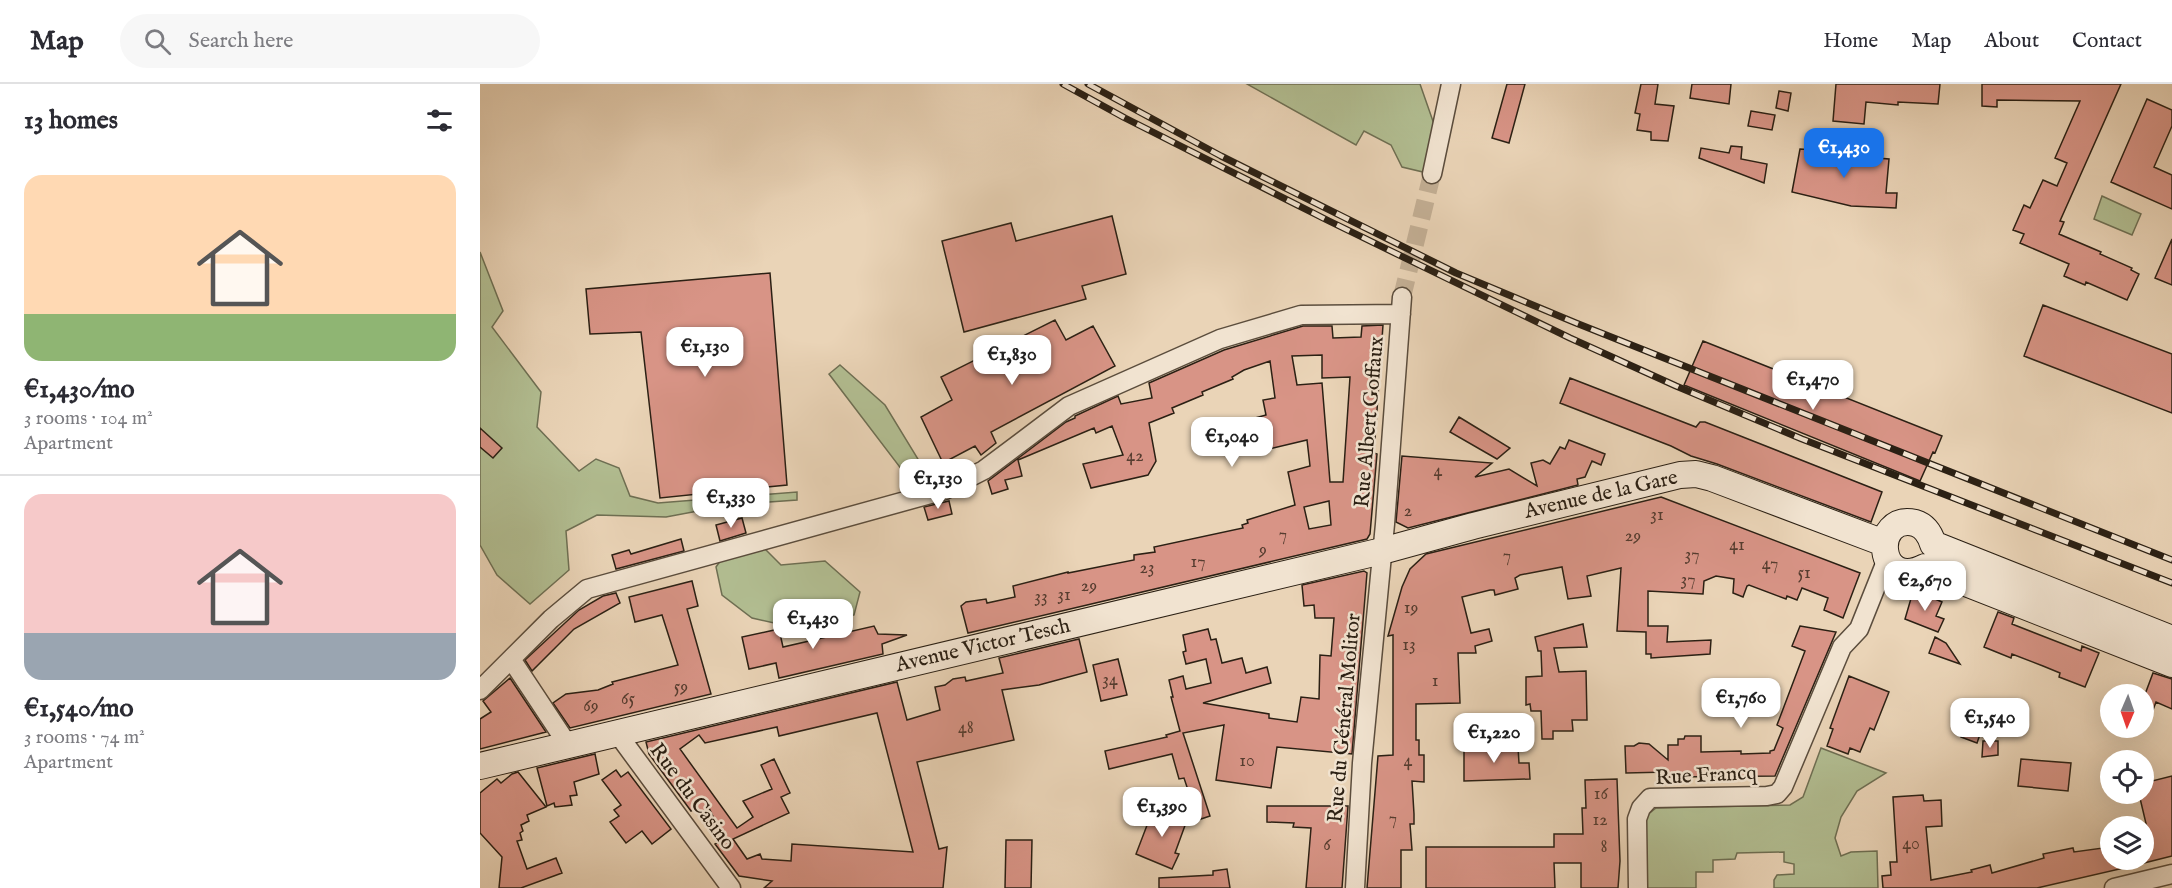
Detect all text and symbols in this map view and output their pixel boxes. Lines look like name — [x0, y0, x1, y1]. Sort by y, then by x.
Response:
search box — [120, 14, 540, 68]
text: Map — [30, 24, 84, 59]
icon: search — [141, 25, 174, 58]
text: Search here — [189, 27, 293, 55]
text: Home — [1823, 28, 1878, 55]
text: Map — [1911, 28, 1951, 55]
text: About — [1984, 28, 2039, 55]
text: Contact — [2072, 28, 2142, 55]
text: 13 homes — [24, 104, 118, 137]
icon: filters — [423, 104, 456, 137]
pin: €1,430 — [1795, 128, 1893, 179]
text: €1,430 — [1818, 135, 1870, 160]
icon: home — [186, 214, 294, 322]
pin: €1,130 — [656, 327, 754, 378]
text: €1,130 — [680, 334, 730, 359]
pin: €1,830 — [963, 335, 1061, 386]
street label: Rue Albert Goffaux — [1349, 335, 1391, 509]
text: €1,830 — [987, 342, 1037, 367]
pin: €1,470 — [1764, 360, 1862, 411]
text: €1,470 — [1786, 367, 1840, 392]
text: €1,430/mo — [24, 373, 135, 406]
text: 3 rooms · 104 m² — [24, 406, 153, 431]
pin: €1,040 — [1183, 417, 1281, 468]
text: €1,040 — [1205, 424, 1259, 449]
text: Apartment — [24, 431, 113, 456]
house number: 42 — [1126, 445, 1144, 468]
pin: €1,130 — [889, 459, 987, 510]
house number: 4 — [1434, 460, 1443, 483]
street label: Avenue de la Gare — [1521, 464, 1681, 526]
text: €1,130 — [913, 466, 963, 491]
pin: €1,330 — [682, 478, 780, 529]
text: €1,330 — [706, 485, 756, 510]
house number: 2 — [1404, 500, 1412, 523]
house number: 31 — [1650, 504, 1664, 527]
house number: 7 — [1279, 524, 1287, 547]
house number: 29 — [1625, 525, 1641, 548]
icon: home — [186, 533, 294, 641]
house number: 41 — [1729, 534, 1745, 557]
house number: 9 — [1258, 539, 1267, 562]
house number: 37 — [1684, 544, 1700, 567]
house number: 7 — [1503, 545, 1511, 568]
house number: 17 — [1190, 551, 1206, 574]
house number: 47 — [1762, 553, 1778, 576]
house number: 23 — [1139, 557, 1155, 580]
pin: €2,670 — [1876, 561, 1974, 612]
house number: 51 — [1797, 562, 1811, 585]
text: €2,670 — [1898, 568, 1952, 593]
house number: 37 — [1680, 569, 1696, 592]
house number: 29 — [1081, 575, 1097, 598]
house number: 31 — [1057, 584, 1071, 607]
house number: 33 — [1034, 586, 1048, 609]
house number: 19 — [1404, 597, 1418, 620]
pin: €1,430 — [764, 599, 862, 650]
text: €1,430 — [787, 606, 839, 631]
street label: Rue du Général Molitor — [1322, 612, 1368, 824]
street label: Avenue Victor Tesch — [892, 613, 1073, 679]
house number: 13 — [1402, 634, 1416, 657]
house number: 34 — [1102, 669, 1118, 692]
house number: 1 — [1432, 670, 1438, 693]
house number: 59 — [674, 676, 688, 699]
pin: €1,760 — [1692, 678, 1790, 729]
north arrow — [2100, 684, 2154, 738]
map controls — [2100, 684, 2154, 870]
text: €1,760 — [1715, 685, 1767, 710]
house number: 65 — [621, 688, 636, 711]
text: €1,540/mo — [24, 692, 134, 725]
house number: 69 — [583, 695, 599, 718]
pin: €1,540 — [1941, 698, 2039, 749]
text: €1,540 — [1964, 705, 2016, 730]
pin: €1,220 — [1445, 713, 1543, 764]
house number: 48 — [958, 717, 974, 740]
text: €1,220 — [1467, 720, 1521, 745]
text: 3 rooms · 74 m² — [24, 725, 145, 750]
street label: Rue du Casino — [643, 738, 741, 856]
text: Apartment — [24, 750, 113, 775]
house number: 10 — [1239, 750, 1255, 773]
house number: 4 — [1404, 750, 1413, 773]
button: locate — [2100, 750, 2154, 804]
street label: Rue Francq — [1655, 760, 1758, 792]
house number: 16 — [1594, 783, 1609, 806]
pin: €1,390 — [1113, 787, 1211, 838]
text: €1,390 — [1137, 794, 1187, 819]
house number: 7 — [1389, 808, 1397, 831]
house number: 12 — [1592, 809, 1608, 832]
button: layers — [2100, 816, 2154, 870]
house number: 40 — [1902, 833, 1920, 856]
house number: 6 — [1323, 834, 1331, 857]
house number: 8 — [1600, 836, 1608, 859]

